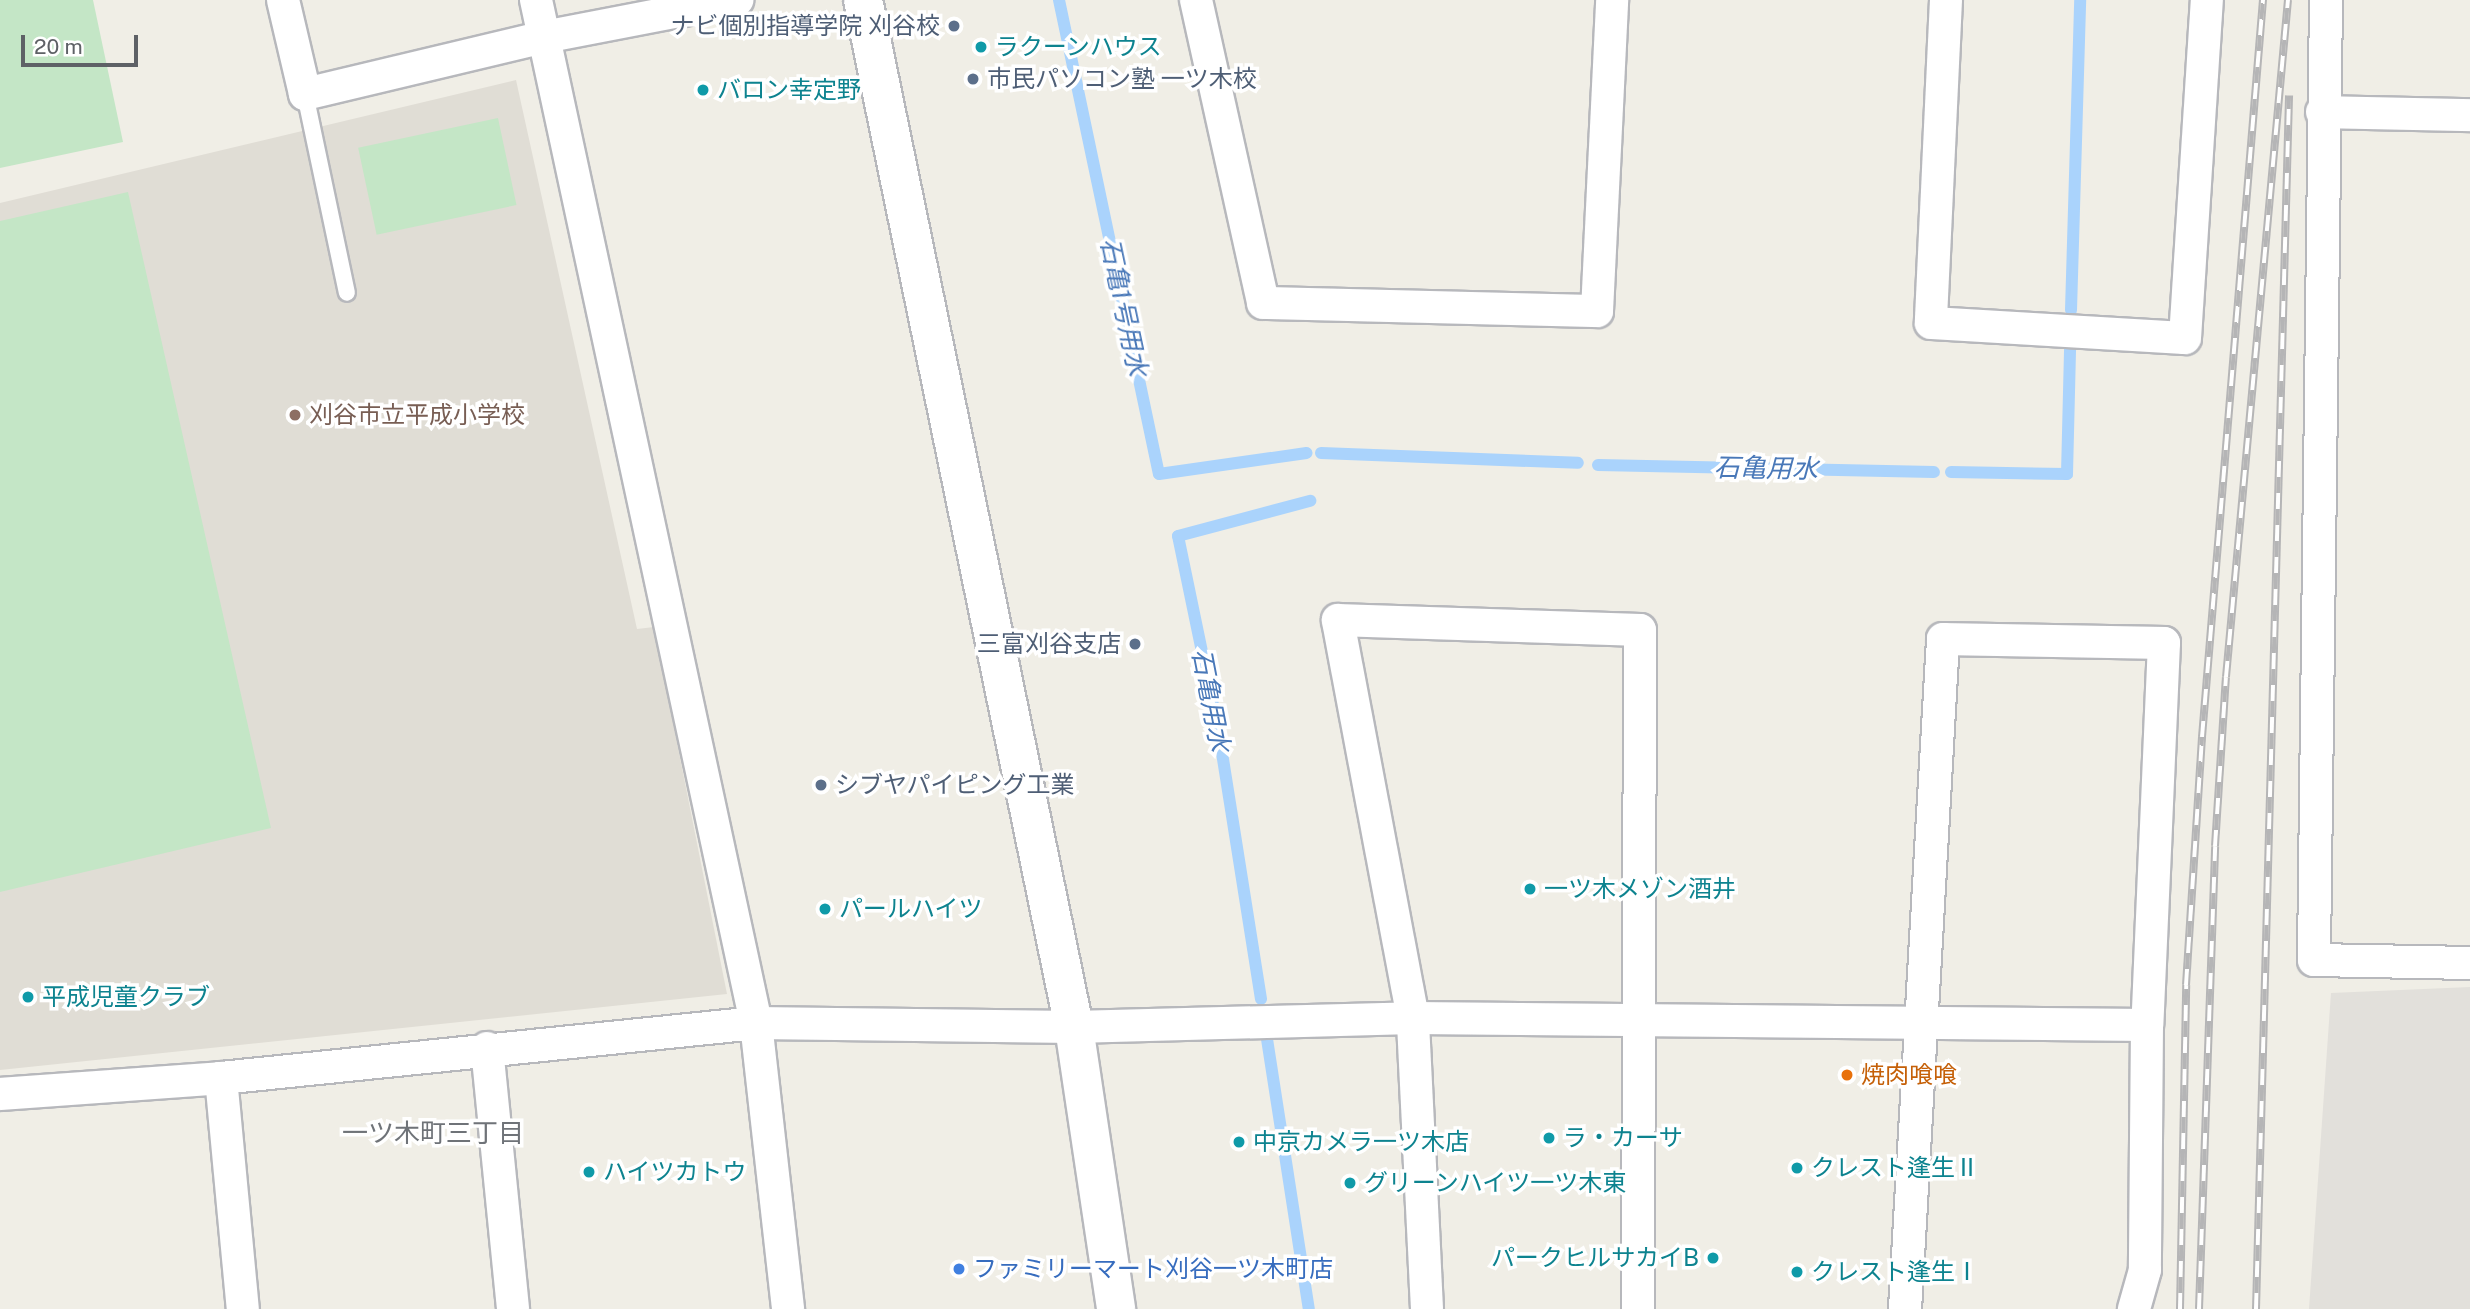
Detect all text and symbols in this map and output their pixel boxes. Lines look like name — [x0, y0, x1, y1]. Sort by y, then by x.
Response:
place label: ナビ個別指導学院 刈谷校 — [670, 12, 940, 40]
marker: ナビ個別指導学院 刈谷校 — [946, 18, 962, 34]
scale bar — [24, 21, 142, 65]
place label: ラクーンハウス — [995, 33, 1163, 61]
text: 20 m — [34, 34, 83, 59]
marker: ラクーンハウス — [973, 39, 989, 55]
place label: 市民パソコン塾 一ツ木校 — [987, 65, 1257, 93]
marker: 市民パソコン塾 一ツ木校 — [965, 71, 981, 87]
place label: バロン幸定野 — [717, 76, 861, 104]
marker: バロン幸定野 — [695, 82, 711, 98]
water label: 石亀1号用水 — [1094, 235, 1154, 379]
place label: 刈谷市立平成小学校 — [309, 401, 525, 429]
marker: 刈谷市立平成小学校 — [287, 407, 303, 423]
water label: 石亀用水 — [1714, 451, 1818, 485]
place label: 三富刈谷支店 — [977, 630, 1121, 658]
marker: 三富刈谷支店 — [1127, 636, 1143, 652]
water label: 石亀用水 — [1186, 646, 1236, 754]
place label: シブヤパイピング工業 — [835, 771, 1075, 799]
marker: シブヤパイピング工業 — [813, 777, 829, 793]
place label: 一ツ木メゾン酒井 — [1544, 875, 1736, 903]
marker: 一ツ木メゾン酒井 — [1522, 881, 1538, 897]
place label: パールハイツ — [839, 895, 983, 923]
marker: パールハイツ — [817, 901, 833, 917]
place label: 平成児童クラブ — [42, 983, 210, 1011]
marker: 平成児童クラブ — [20, 989, 36, 1005]
place label: 焼肉喰喰 — [1861, 1061, 1957, 1089]
marker: 焼肉喰喰 — [1839, 1067, 1855, 1083]
district label: 一ツ木町三丁目 — [342, 1117, 524, 1149]
place label: ラ・カーサ — [1563, 1124, 1683, 1152]
place label: 中京カメラ一ツ木店 — [1253, 1128, 1469, 1156]
marker: ラ・カーサ — [1541, 1130, 1557, 1146]
marker: 中京カメラ一ツ木店 — [1231, 1134, 1247, 1150]
place label: クレスト逢生Ⅱ — [1811, 1154, 1979, 1182]
place label: ハイツカトウ — [603, 1158, 747, 1186]
marker: クレスト逢生Ⅱ — [1789, 1160, 1805, 1176]
marker: ハイツカトウ — [581, 1164, 597, 1180]
place label: グリーンハイツ一ツ木東 — [1364, 1169, 1628, 1197]
marker: グリーンハイツ一ツ木東 — [1342, 1175, 1358, 1191]
place label: パークヒルサカイB — [1491, 1244, 1699, 1272]
marker: パークヒルサカイB — [1705, 1250, 1721, 1266]
place label: ファミリーマート刈谷一ツ木町店 — [973, 1255, 1333, 1283]
place label: クレスト逢生Ⅰ — [1811, 1258, 1979, 1286]
marker: ファミリーマート刈谷一ツ木町店 — [951, 1261, 967, 1277]
marker: クレスト逢生Ⅰ — [1789, 1264, 1805, 1280]

